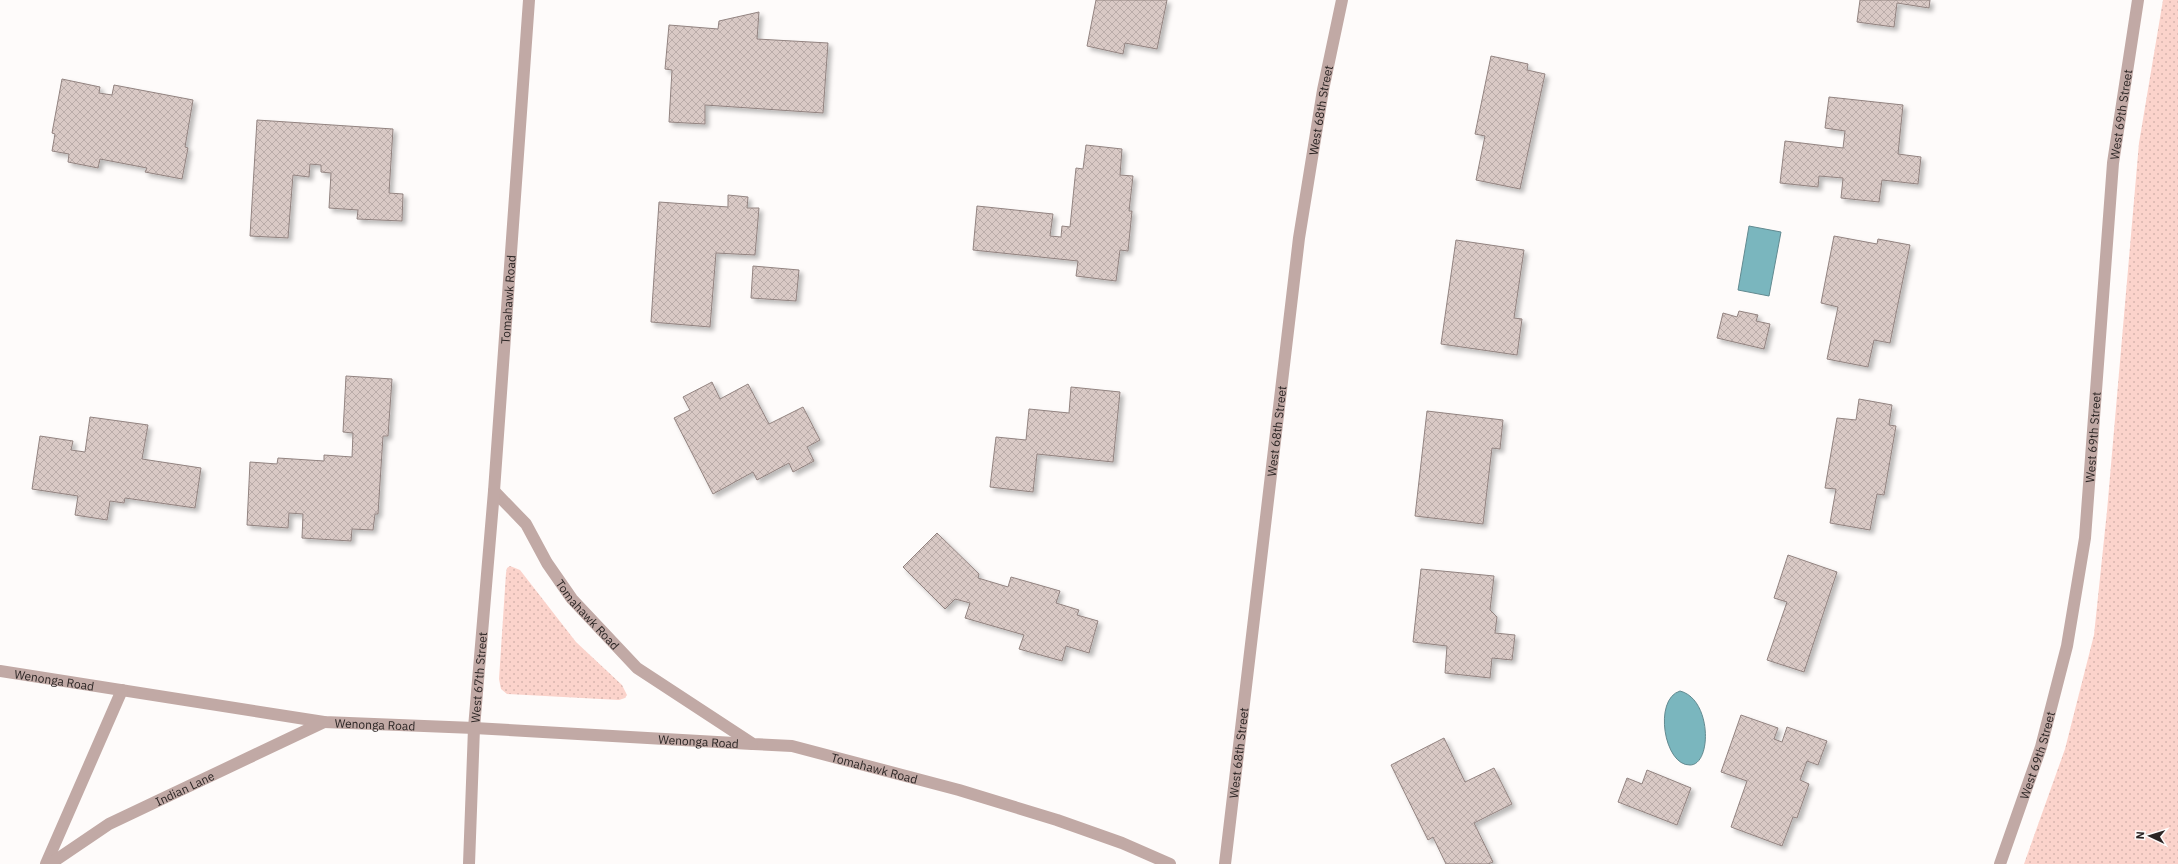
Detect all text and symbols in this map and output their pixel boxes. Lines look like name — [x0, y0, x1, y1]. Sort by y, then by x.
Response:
street label: West 68th Street — [1305, 64, 1336, 156]
street label: West 69th Street — [2106, 68, 2135, 161]
street label: Tomahawk Road — [497, 255, 518, 344]
street label: West 68th Street — [1263, 385, 1289, 477]
street label: West 69th Street — [2082, 391, 2103, 483]
street label: Tomahawk Road — [553, 576, 623, 652]
street label: West 67th Street — [467, 631, 490, 723]
street label: Wenonga Road — [13, 666, 95, 693]
street label: West 68th Street — [1225, 707, 1251, 799]
street label: West 69th Street — [2016, 710, 2057, 801]
street label: Wenonga Road — [334, 715, 416, 733]
street label: Wenonga Road — [658, 731, 739, 751]
street label: Tomahawk Road — [830, 749, 919, 786]
street label: Indian Lane — [153, 768, 217, 809]
north arrow — [2130, 816, 2170, 856]
text: N — [2133, 831, 2147, 840]

